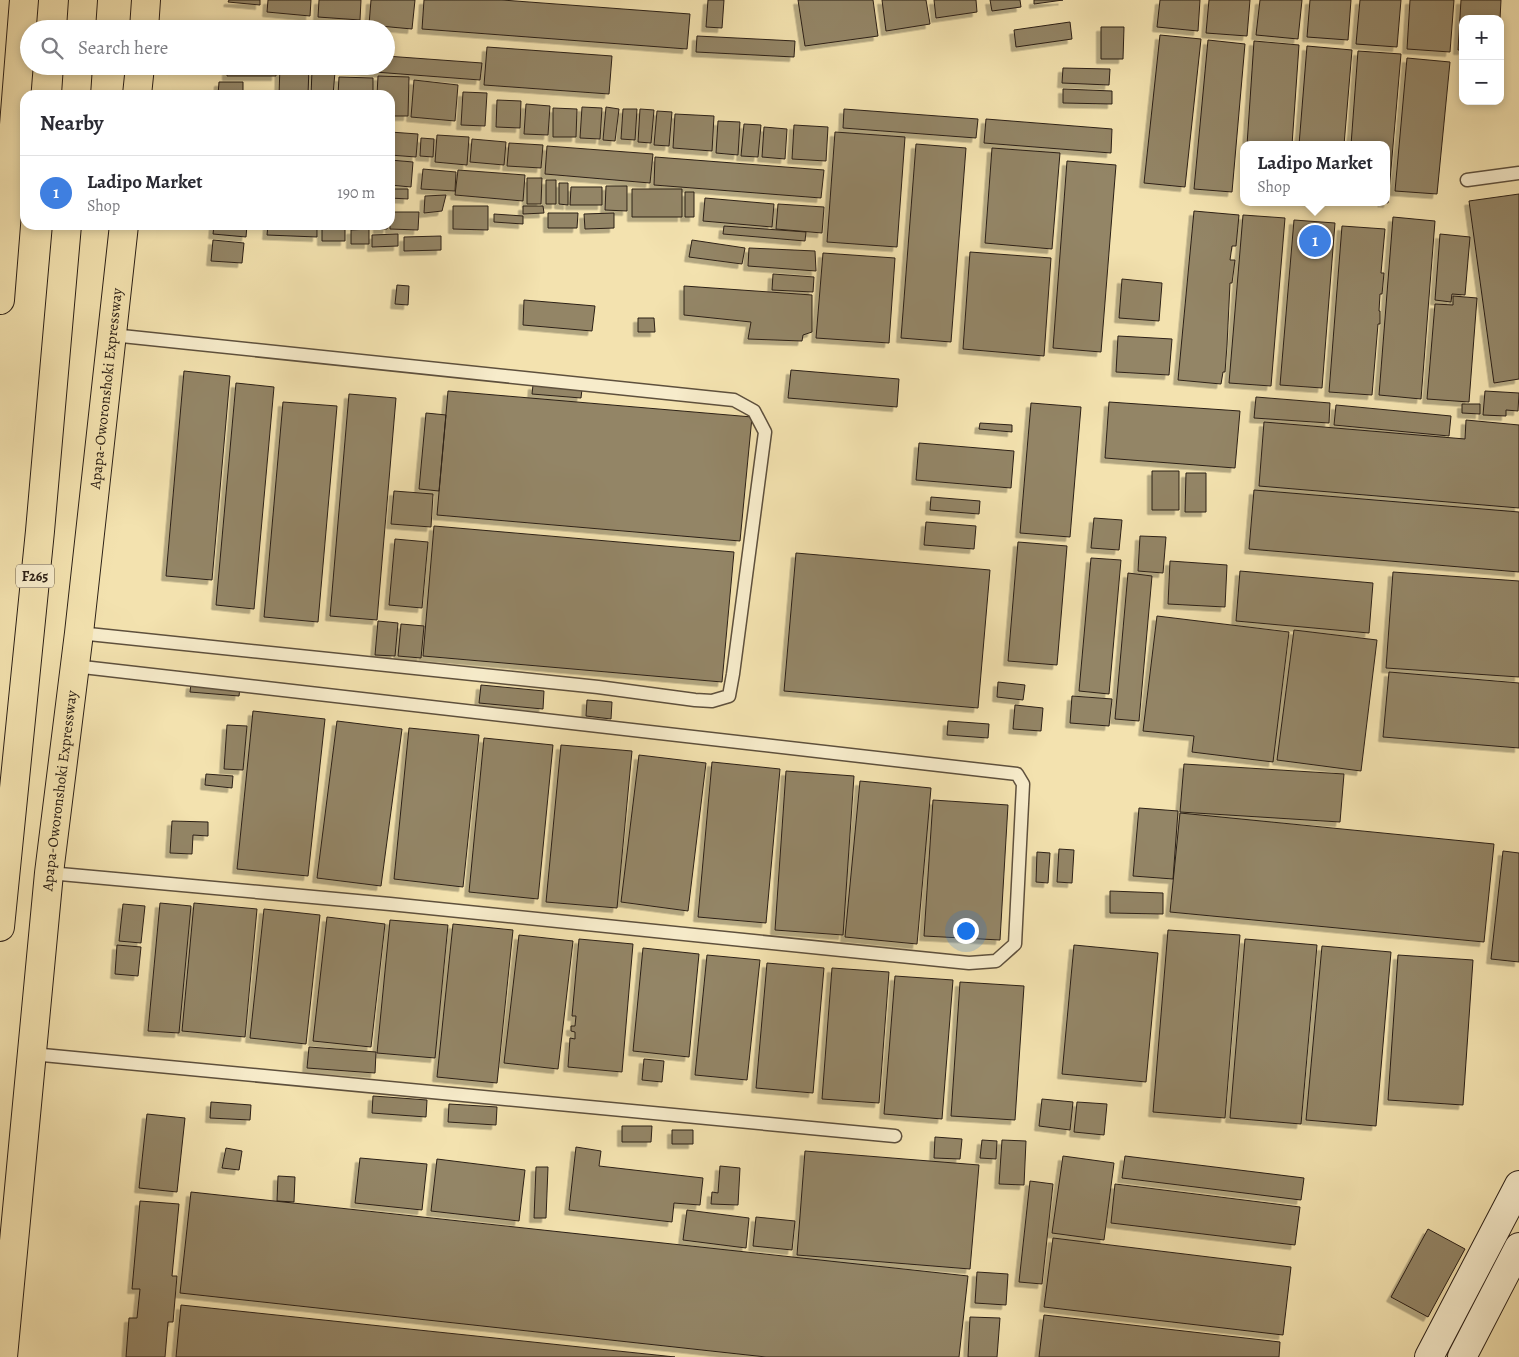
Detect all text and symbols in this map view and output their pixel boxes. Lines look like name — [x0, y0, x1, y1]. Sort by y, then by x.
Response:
map controls — [1459, 15, 1504, 105]
button: + — [1459, 15, 1504, 60]
search box — [20, 20, 395, 75]
icon: search — [38, 34, 66, 62]
text: Search here — [78, 35, 168, 61]
button: − — [1459, 60, 1504, 105]
text: Nearby — [40, 109, 103, 137]
popup — [1240, 141, 1390, 206]
text: Ladipo Market — [1257, 150, 1373, 176]
text: Ladipo Market — [87, 169, 203, 195]
text: Shop — [1257, 176, 1291, 198]
text: 1 — [53, 182, 59, 204]
text: 190 m — [337, 182, 375, 204]
text: Shop — [87, 195, 120, 217]
pin: 1 — [1299, 222, 1331, 260]
street label: Apapa-Oworonshoki Expressway — [85, 287, 127, 491]
road number: F265 — [16, 564, 54, 588]
street label: Apapa-Oworonshoki Expressway — [37, 689, 82, 893]
your location — [953, 918, 979, 944]

